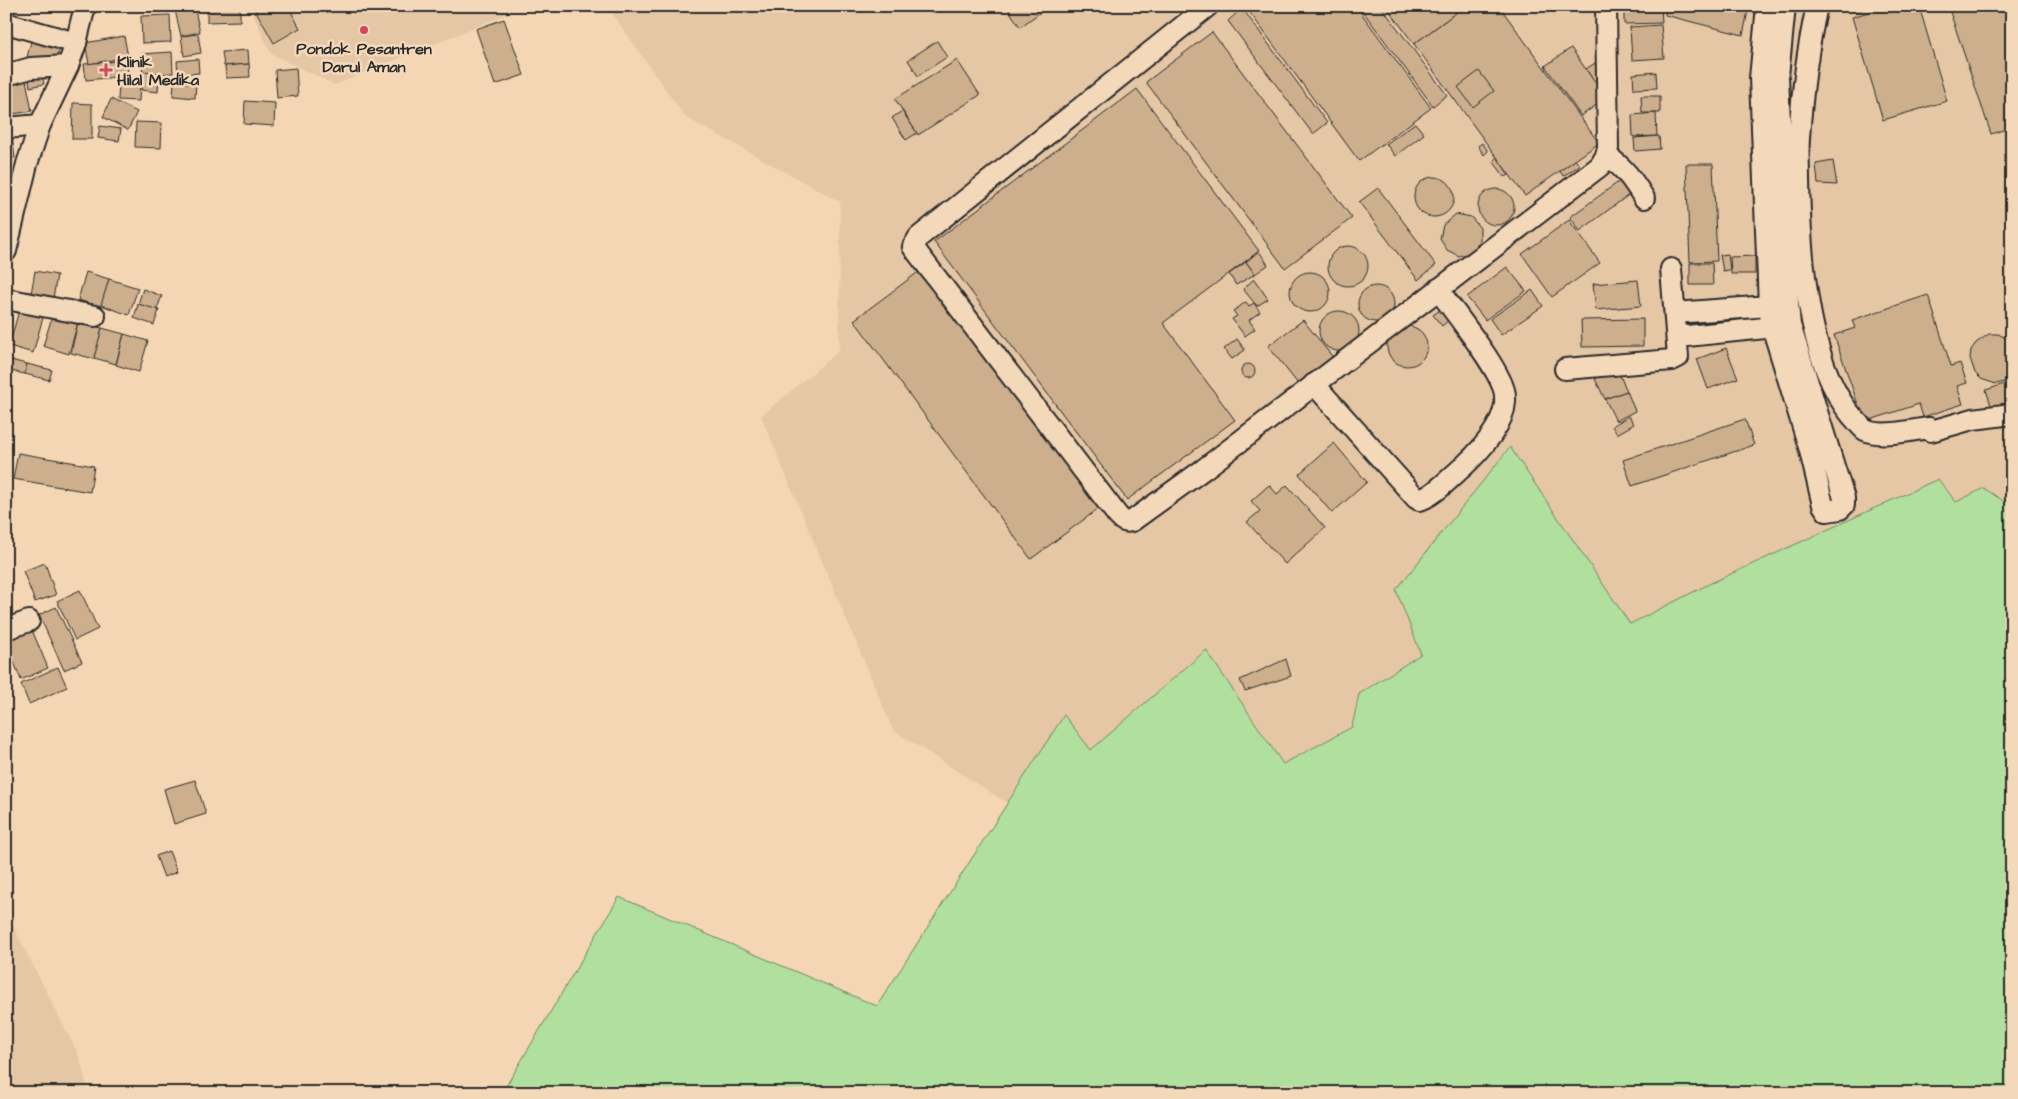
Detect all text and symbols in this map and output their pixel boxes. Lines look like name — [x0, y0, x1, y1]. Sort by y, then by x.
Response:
marker: Pondok Pesantren Darul Aman — [358, 24, 370, 36]
place label: Pondok Pesantren Darul Aman — [296, 38, 432, 78]
place label: Klinik Hilal Medika — [117, 51, 200, 91]
marker: Klinik Hilal Medika — [99, 63, 113, 77]

